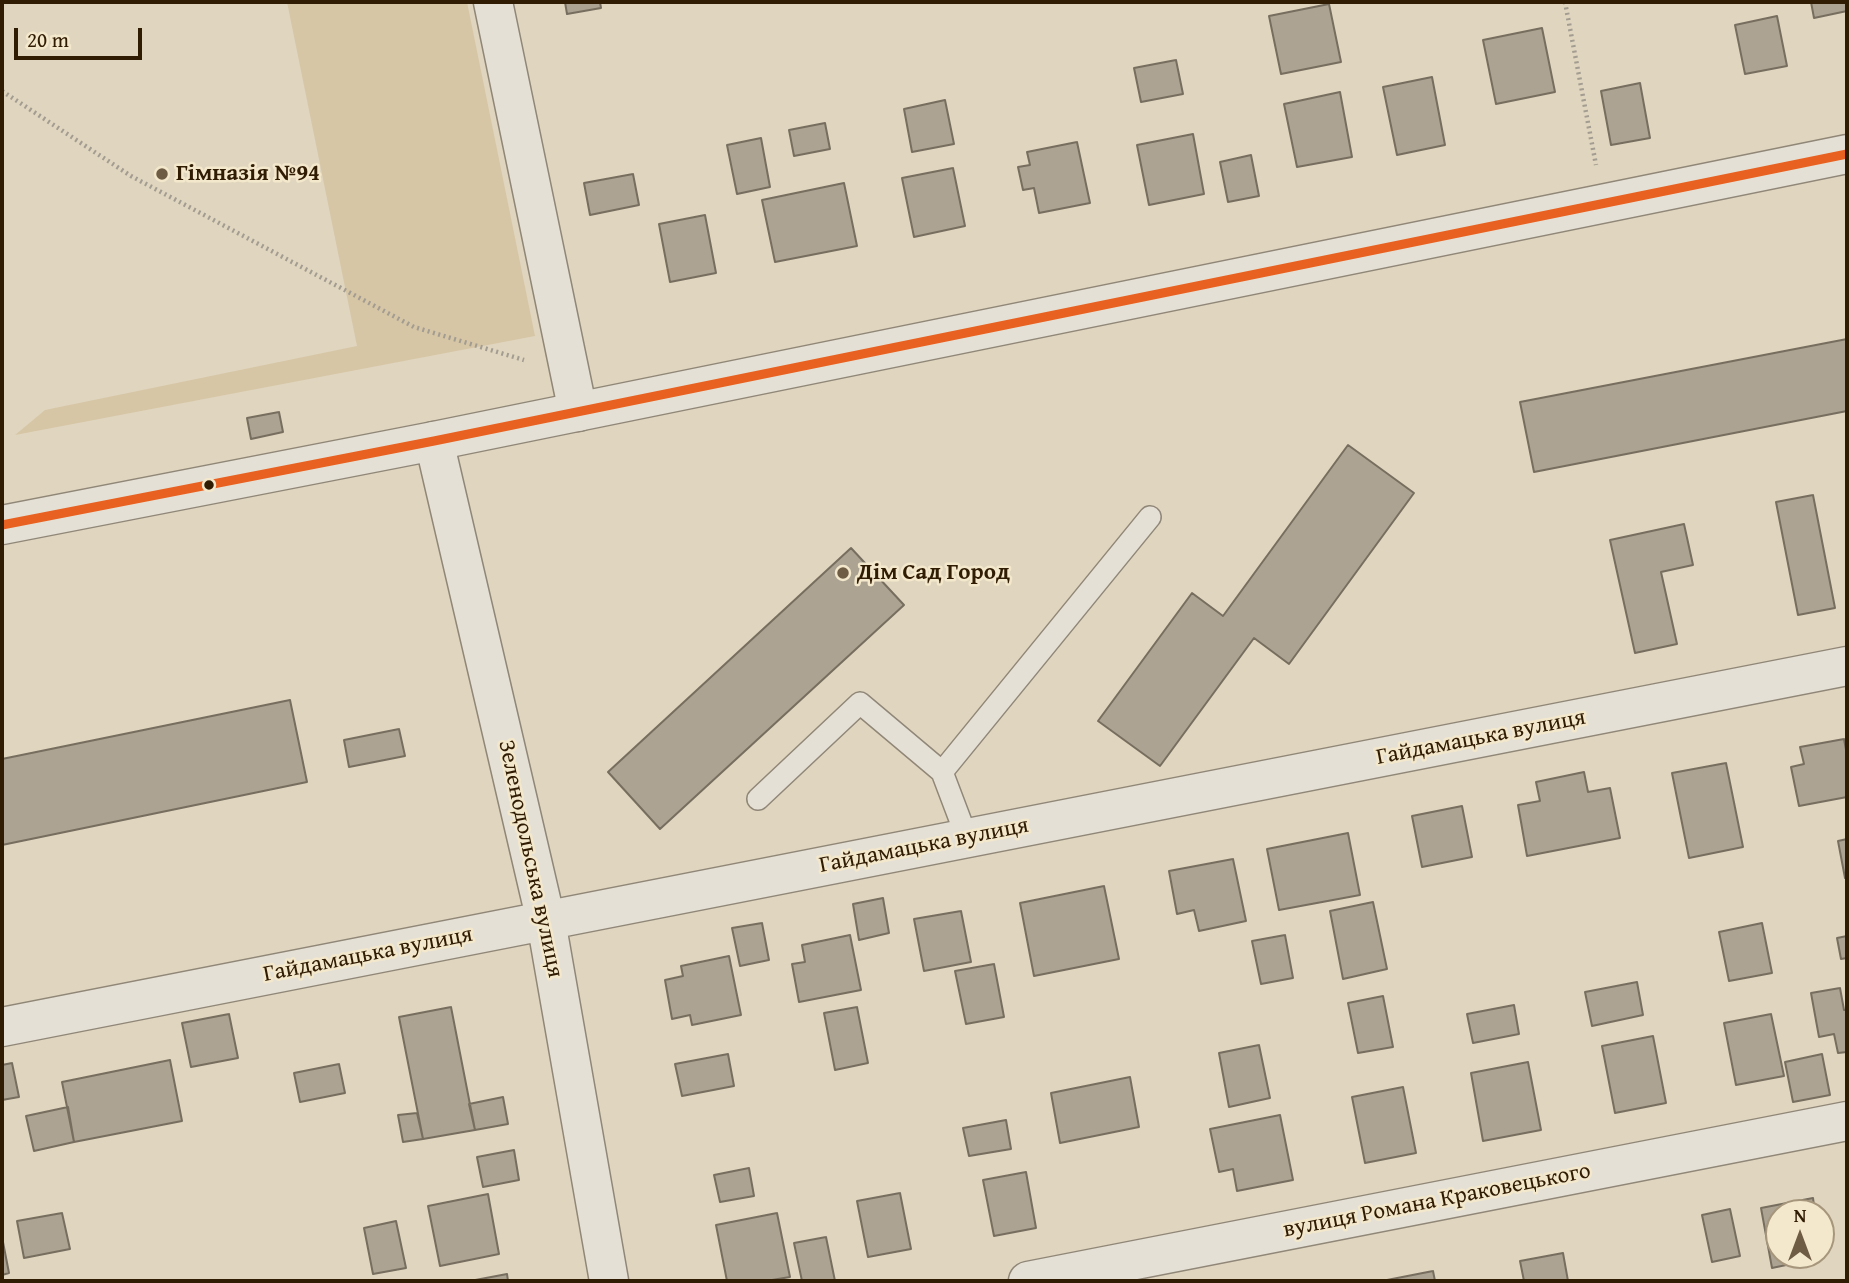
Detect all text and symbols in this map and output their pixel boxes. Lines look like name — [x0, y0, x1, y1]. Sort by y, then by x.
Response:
scale bar — [18, 14, 145, 58]
text: 20 m — [27, 24, 69, 55]
place label: Гімназія №94 — [176, 160, 320, 188]
marker: Гімназія №94 — [154, 166, 170, 182]
unlabelled marker — [202, 478, 216, 492]
place label: Дім Сад Город — [857, 559, 1010, 587]
marker: Дім Сад Город — [835, 565, 851, 581]
street label: Гайдамацька вулиця — [1374, 704, 1588, 772]
street label: Зеленодольська вулиця — [491, 738, 569, 980]
street label: Гайдамацька вулиця — [817, 812, 1031, 880]
street label: Гайдамацька вулиця — [261, 921, 475, 989]
street label: вулиця Романа Краковецького — [1281, 1158, 1593, 1244]
north arrow — [1765, 1199, 1835, 1269]
text: N — [1794, 1201, 1806, 1229]

